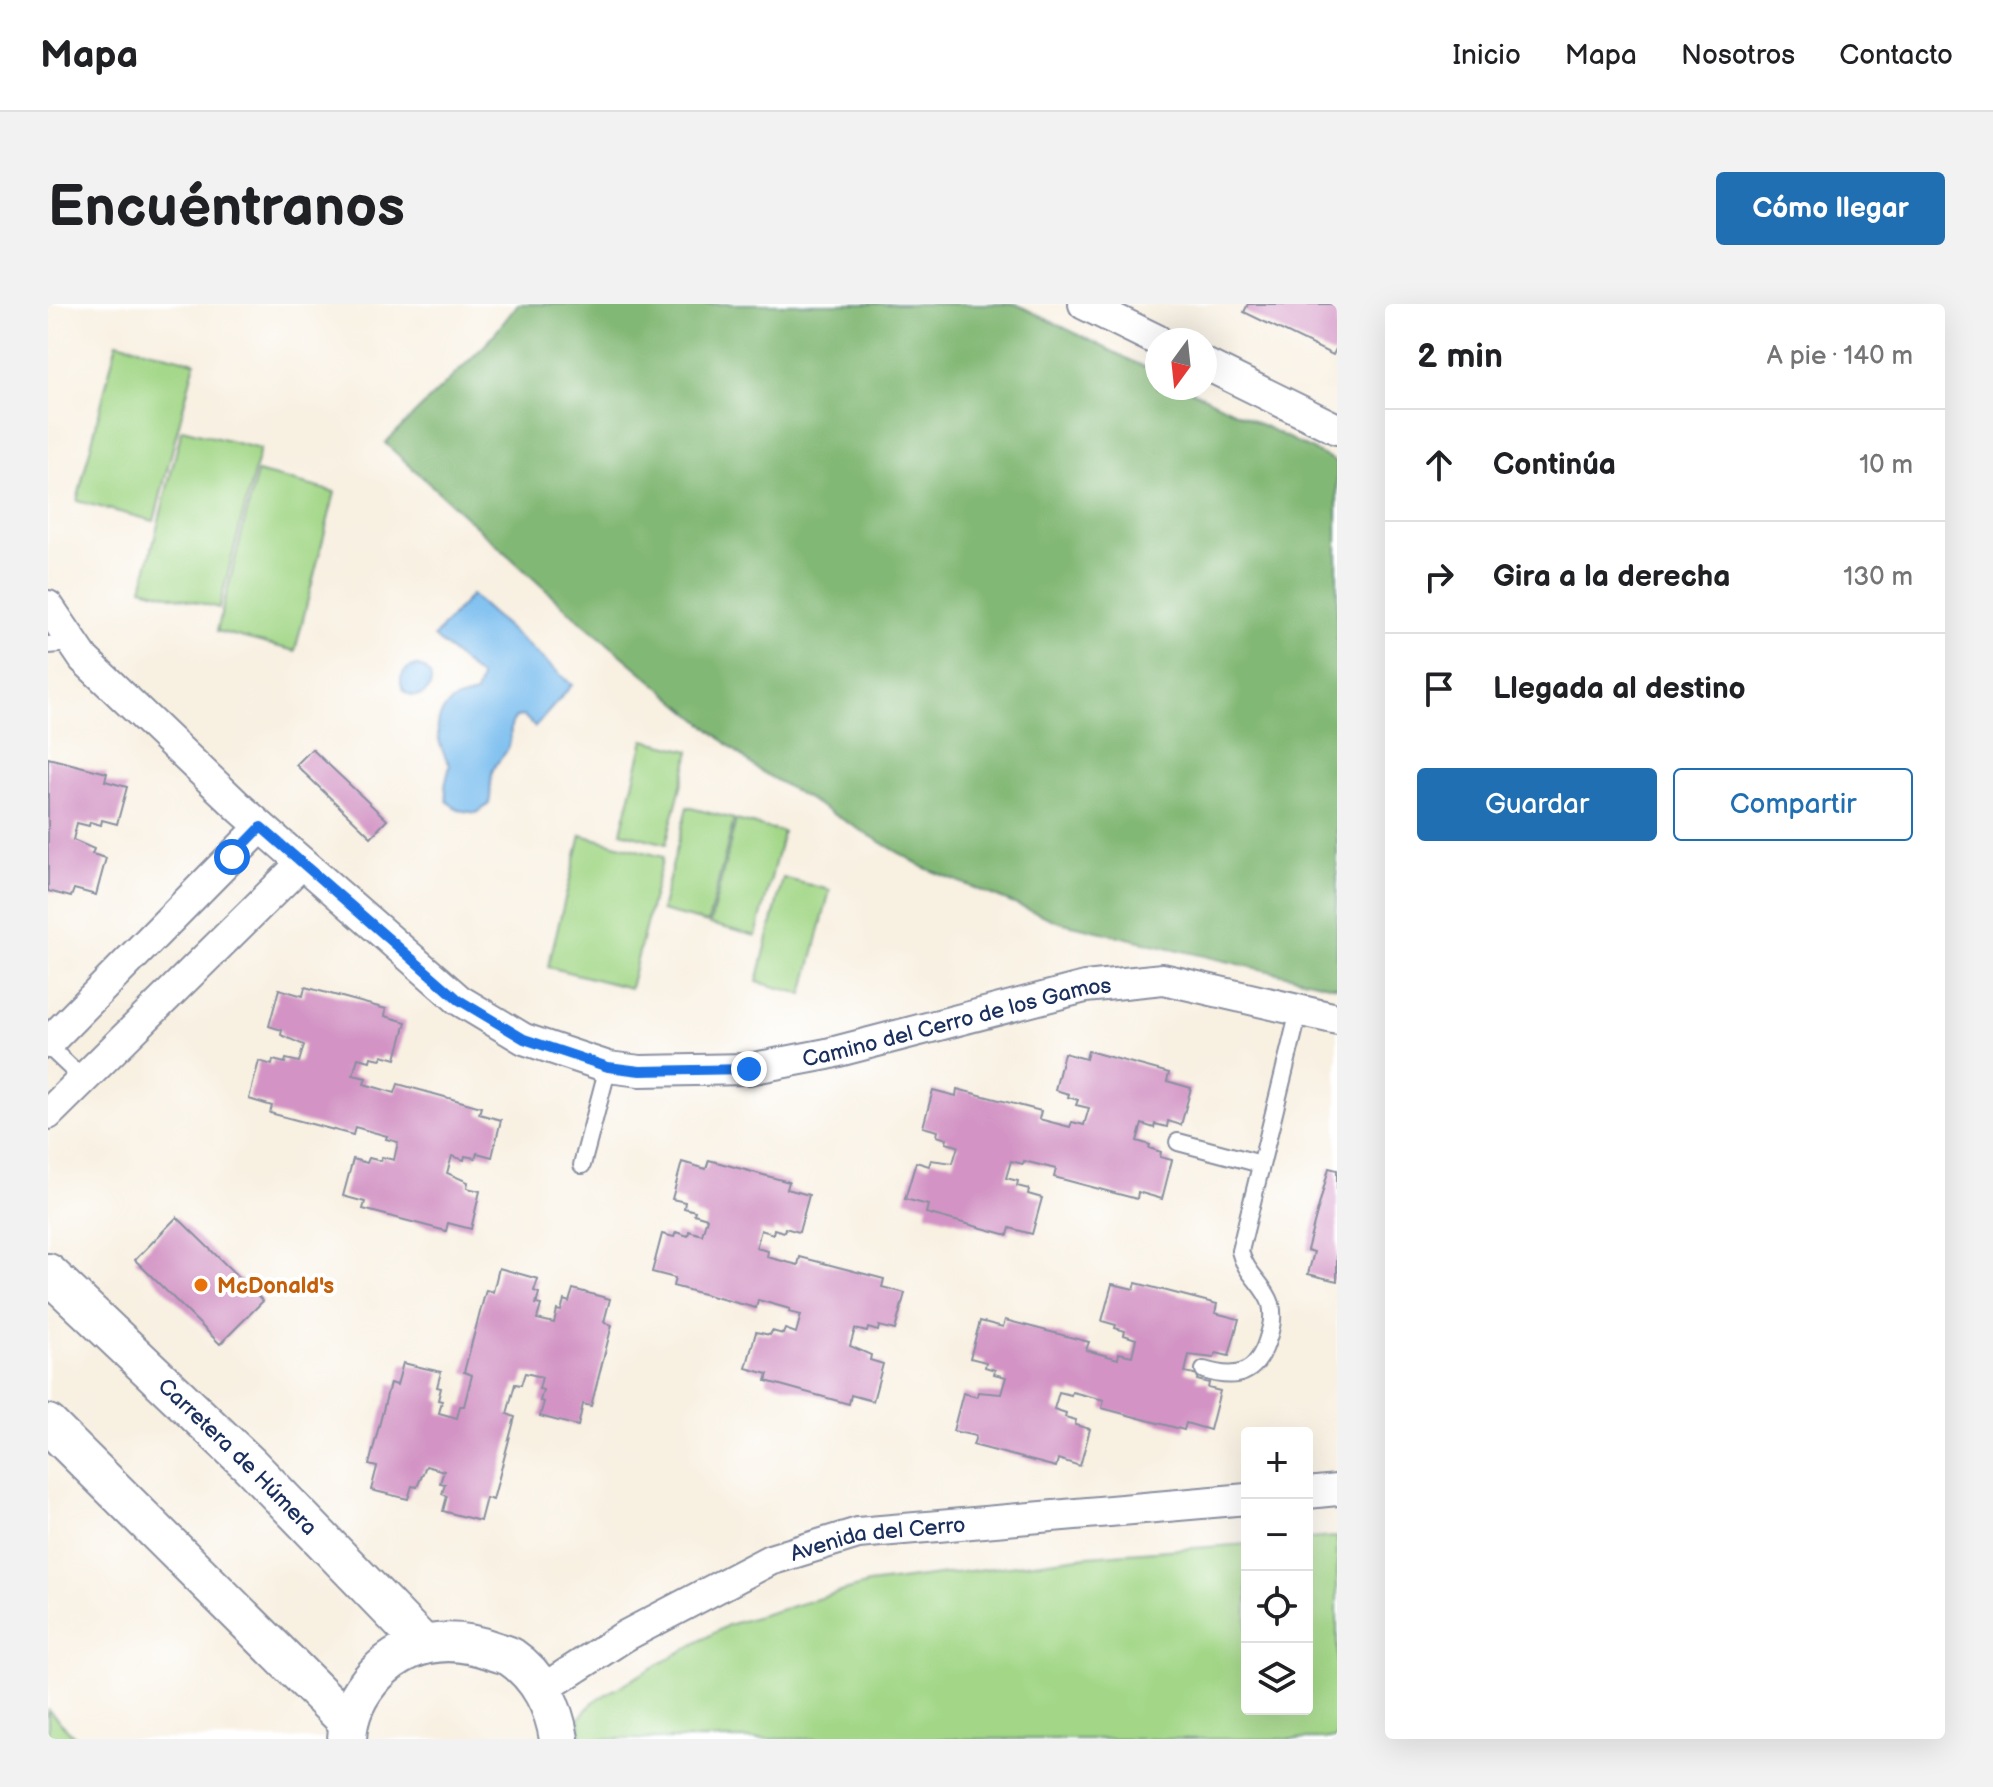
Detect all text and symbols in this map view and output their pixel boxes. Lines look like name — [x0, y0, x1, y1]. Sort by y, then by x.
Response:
text: Mapa — [40, 33, 138, 78]
text: Inicio — [1452, 39, 1521, 72]
text: Mapa — [1565, 39, 1637, 72]
text: Nosotros — [1681, 39, 1795, 72]
text: Contacto — [1839, 39, 1953, 72]
button: Cómo llegar — [1716, 172, 1945, 245]
text: Encuéntranos — [48, 175, 405, 242]
north arrow — [1145, 328, 1217, 400]
text: 2 min — [1417, 336, 1503, 377]
text: A pie · 140 m — [1767, 341, 1913, 372]
icon: ahead — [1417, 443, 1461, 487]
text: Continúa — [1493, 447, 1616, 483]
text: 10 m — [1859, 450, 1913, 481]
icon: right — [1417, 555, 1461, 599]
text: Gira a la derecha — [1493, 559, 1730, 595]
text: 130 m — [1843, 562, 1913, 593]
icon: arrive — [1417, 667, 1461, 711]
text: Llegada al destino — [1493, 671, 1746, 707]
button: Guardar — [1417, 768, 1657, 841]
button: Compartir — [1673, 768, 1913, 841]
route start — [214, 839, 250, 875]
street label: Camino del Cerro de los Gamos — [800, 972, 1113, 1073]
route end — [731, 1051, 767, 1087]
place label: McDonald's — [217, 1273, 334, 1300]
marker: McDonald's — [192, 1276, 210, 1294]
street label: Carretera de Húmera — [152, 1373, 322, 1541]
map controls — [1241, 1427, 1313, 1715]
button: + — [1241, 1427, 1313, 1499]
button: − — [1241, 1499, 1313, 1571]
street label: Avenida del Cerro — [787, 1512, 967, 1568]
button: locate — [1241, 1571, 1313, 1643]
button: layers — [1241, 1643, 1313, 1715]

